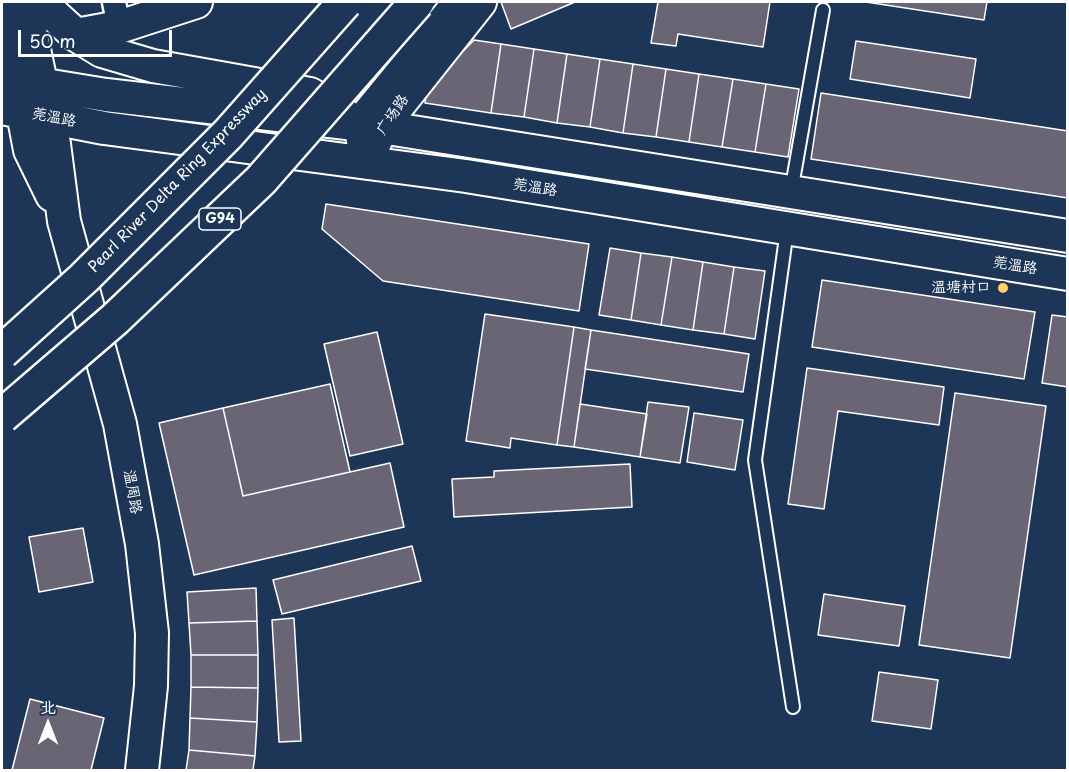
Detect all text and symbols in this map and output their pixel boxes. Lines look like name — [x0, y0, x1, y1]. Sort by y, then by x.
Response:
scale bar — [21, 18, 176, 56]
text: 50 m — [29, 27, 76, 54]
street label: Pearl River Delta Ring Expressway — [85, 85, 271, 277]
street label: 广场路 — [373, 91, 413, 139]
street label: 莞温路 — [30, 105, 78, 131]
street label: 莞温路 — [511, 176, 559, 200]
road number: G94 — [199, 208, 241, 230]
street label: 莞温路 — [991, 254, 1039, 278]
place label: 温塘村口 — [931, 279, 991, 297]
marker: 温塘村口 — [996, 281, 1010, 295]
street label: 温周路 — [119, 468, 145, 516]
north arrow — [18, 694, 78, 754]
text: 北 — [40, 694, 56, 718]

